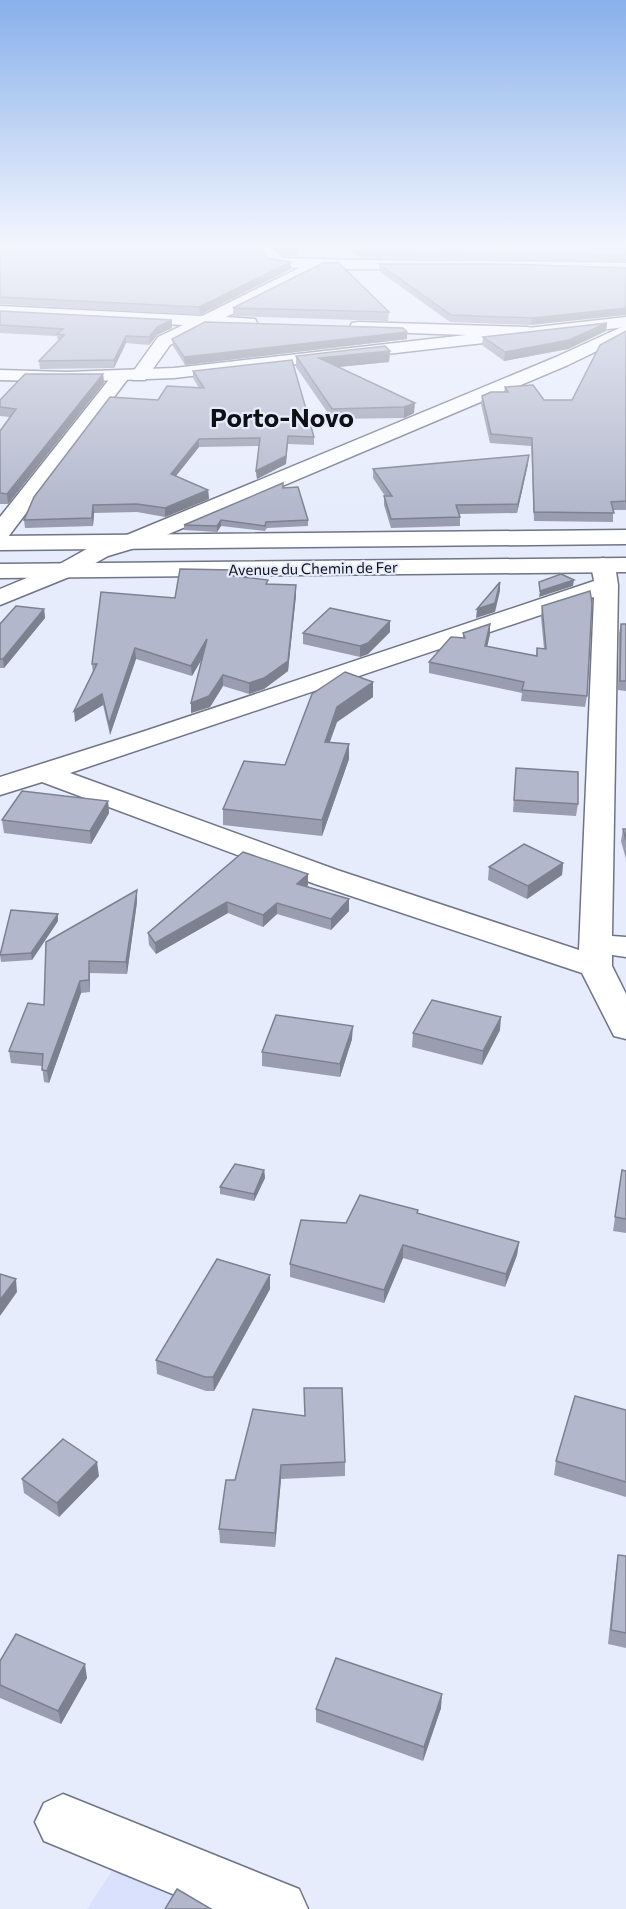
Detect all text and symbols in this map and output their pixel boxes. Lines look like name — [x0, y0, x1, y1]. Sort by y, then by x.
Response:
district label: Porto-Novo — [210, 401, 354, 432]
street label: Avenue du Chemin de Fer — [228, 558, 398, 578]

